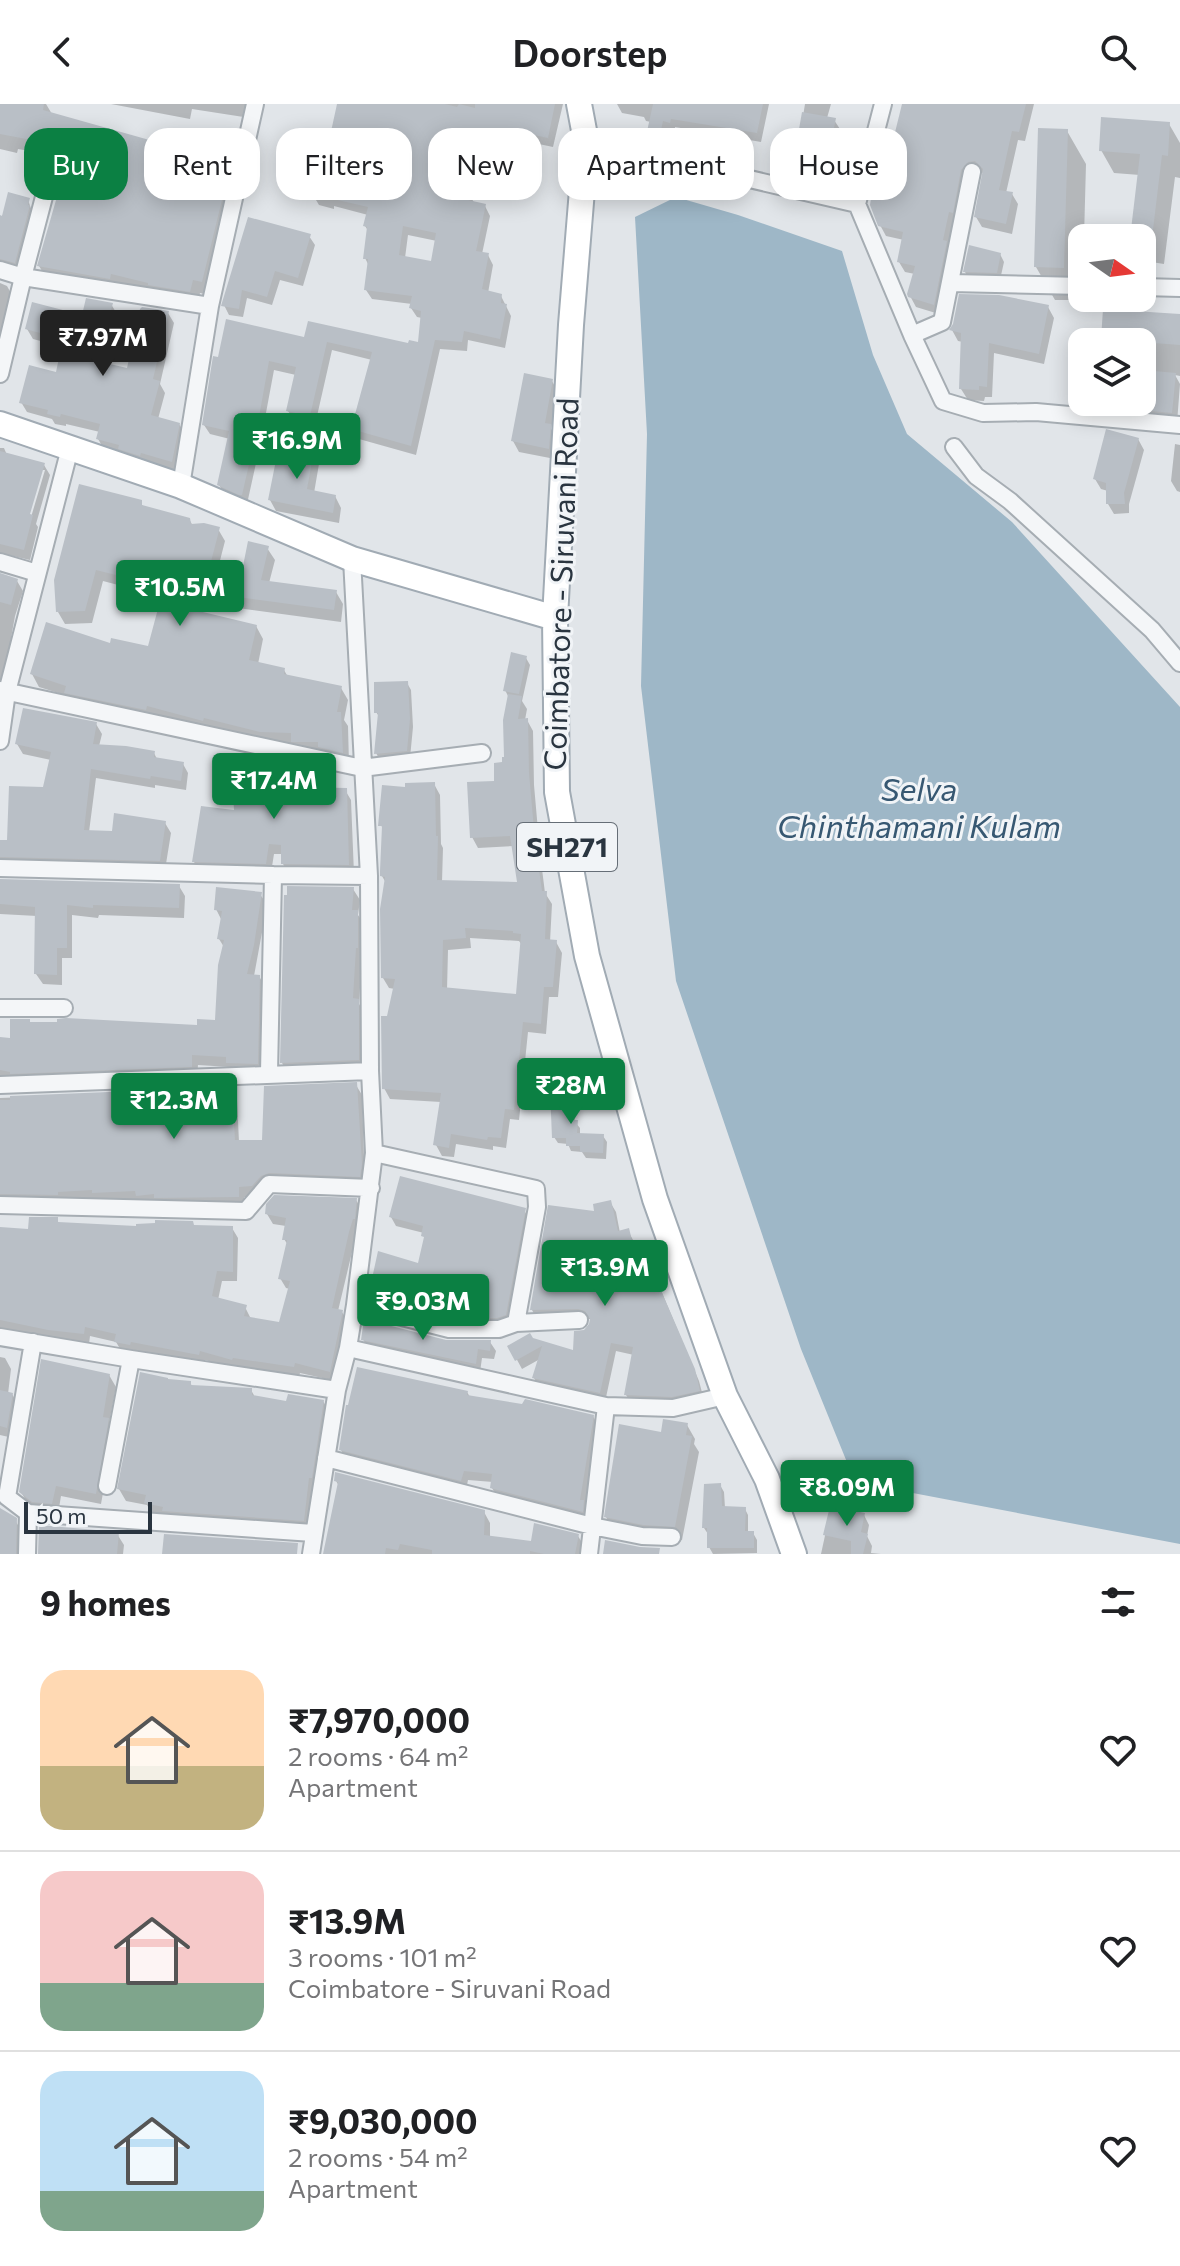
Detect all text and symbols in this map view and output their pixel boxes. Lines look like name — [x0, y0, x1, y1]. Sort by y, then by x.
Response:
icon: back — [40, 30, 84, 74]
text: Doorstep — [512, 30, 668, 74]
icon: search — [1096, 30, 1140, 74]
chip: Buy — [24, 128, 128, 200]
chip: Rent — [144, 128, 260, 200]
chip: Filters — [276, 128, 412, 200]
chip: New — [428, 128, 542, 200]
chip: Apartment — [558, 128, 754, 200]
chip: House — [770, 128, 907, 200]
north arrow — [1068, 224, 1156, 312]
map controls — [1068, 224, 1156, 416]
pin: ₹7.97M — [38, 310, 168, 378]
text: ₹7.97M — [58, 320, 148, 351]
button: layers — [1068, 328, 1156, 416]
street label: Coimbatore - Siruvani Road — [535, 397, 584, 771]
pin: ₹16.9M — [232, 413, 362, 481]
text: ₹16.9M — [251, 423, 343, 454]
pin: ₹10.5M — [115, 560, 245, 628]
text: ₹10.5M — [134, 570, 226, 601]
pin: ₹17.4M — [209, 753, 339, 821]
text: ₹17.4M — [230, 763, 318, 794]
water label: Selva Chinthamani Kulam — [777, 768, 1061, 845]
road number: SH271 — [517, 823, 617, 871]
pin: ₹28M — [524, 1058, 618, 1126]
text: ₹28M — [535, 1068, 607, 1099]
pin: ₹12.3M — [109, 1073, 239, 1141]
text: ₹12.3M — [129, 1083, 219, 1114]
pin: ₹13.9M — [540, 1240, 670, 1308]
text: ₹13.9M — [560, 1250, 650, 1281]
pin: ₹9.03M — [358, 1274, 488, 1342]
text: ₹9.03M — [375, 1284, 471, 1315]
pin: ₹8.09M — [782, 1460, 912, 1528]
text: ₹8.09M — [799, 1470, 895, 1501]
scale bar — [24, 1498, 152, 1534]
text: 50 m — [36, 1502, 86, 1529]
icon: filters — [1096, 1580, 1140, 1624]
text: 9 homes — [40, 1581, 171, 1623]
text: ₹7,970,000 — [288, 1698, 470, 1740]
icon: home — [104, 1702, 200, 1798]
icon: heart — [1096, 1728, 1140, 1772]
text: 2 rooms · 64 m² — [288, 1740, 469, 1771]
text: Apartment — [288, 1771, 418, 1802]
text: ₹13.9M — [288, 1899, 406, 1941]
icon: home — [104, 1903, 200, 1999]
icon: heart — [1096, 1929, 1140, 1973]
text: 3 rooms · 101 m² — [288, 1941, 477, 1972]
text: Coimbatore - Siruvani Road — [288, 1972, 611, 2003]
text: ₹9,030,000 — [288, 2099, 478, 2141]
icon: home — [104, 2103, 200, 2199]
icon: heart — [1096, 2129, 1140, 2173]
text: 2 rooms · 54 m² — [288, 2141, 468, 2172]
text: Apartment — [288, 2172, 418, 2203]

